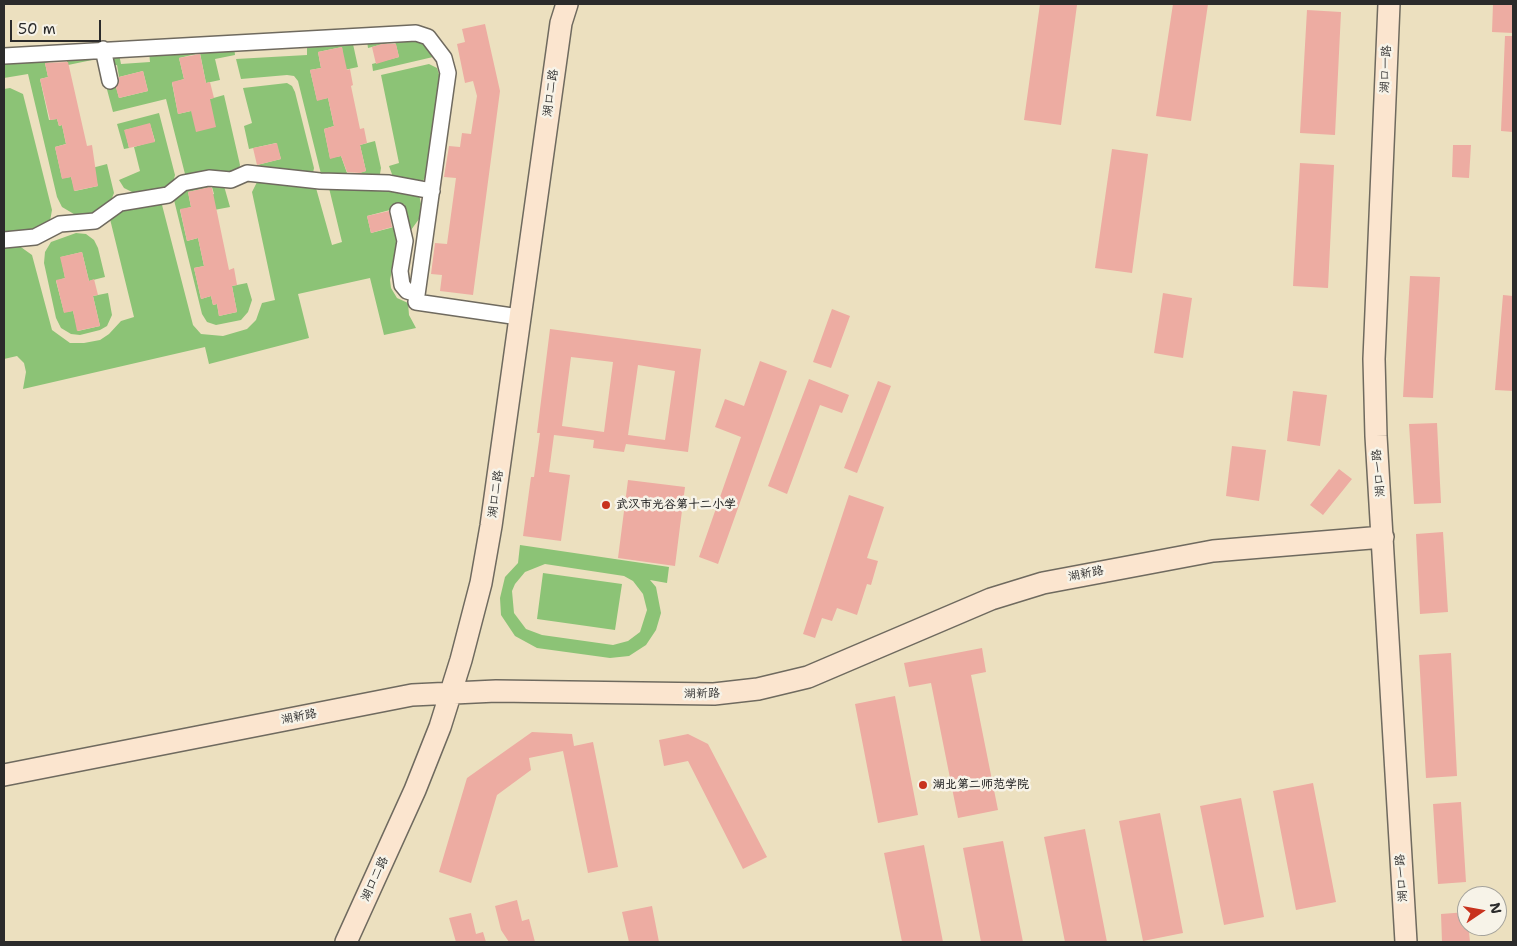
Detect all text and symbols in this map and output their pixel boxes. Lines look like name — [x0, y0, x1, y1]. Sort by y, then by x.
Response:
scale bar — [12, 10, 104, 42]
text: 50 m — [18, 19, 56, 39]
street label: 湖口一路 — [1378, 45, 1394, 93]
street label: 湖口二路 — [541, 68, 561, 118]
street label: 湖口一路 — [1370, 448, 1388, 498]
street label: 湖口二路 — [486, 469, 506, 519]
place label: 武汉市光谷第十二小学 — [616, 498, 736, 512]
marker: 武汉市光谷第十二小学 — [600, 499, 612, 511]
street label: 湖新路 — [1067, 563, 1105, 585]
street label: 湖新路 — [684, 686, 720, 702]
street label: 湖新路 — [280, 706, 318, 728]
place label: 湖北第二师范学院 — [933, 778, 1029, 792]
marker: 湖北第二师范学院 — [917, 779, 929, 791]
street label: 湖口二路 — [358, 854, 392, 904]
street label: 湖口一路 — [1393, 854, 1411, 902]
north arrow — [1457, 886, 1507, 936]
text: N — [1486, 901, 1506, 915]

